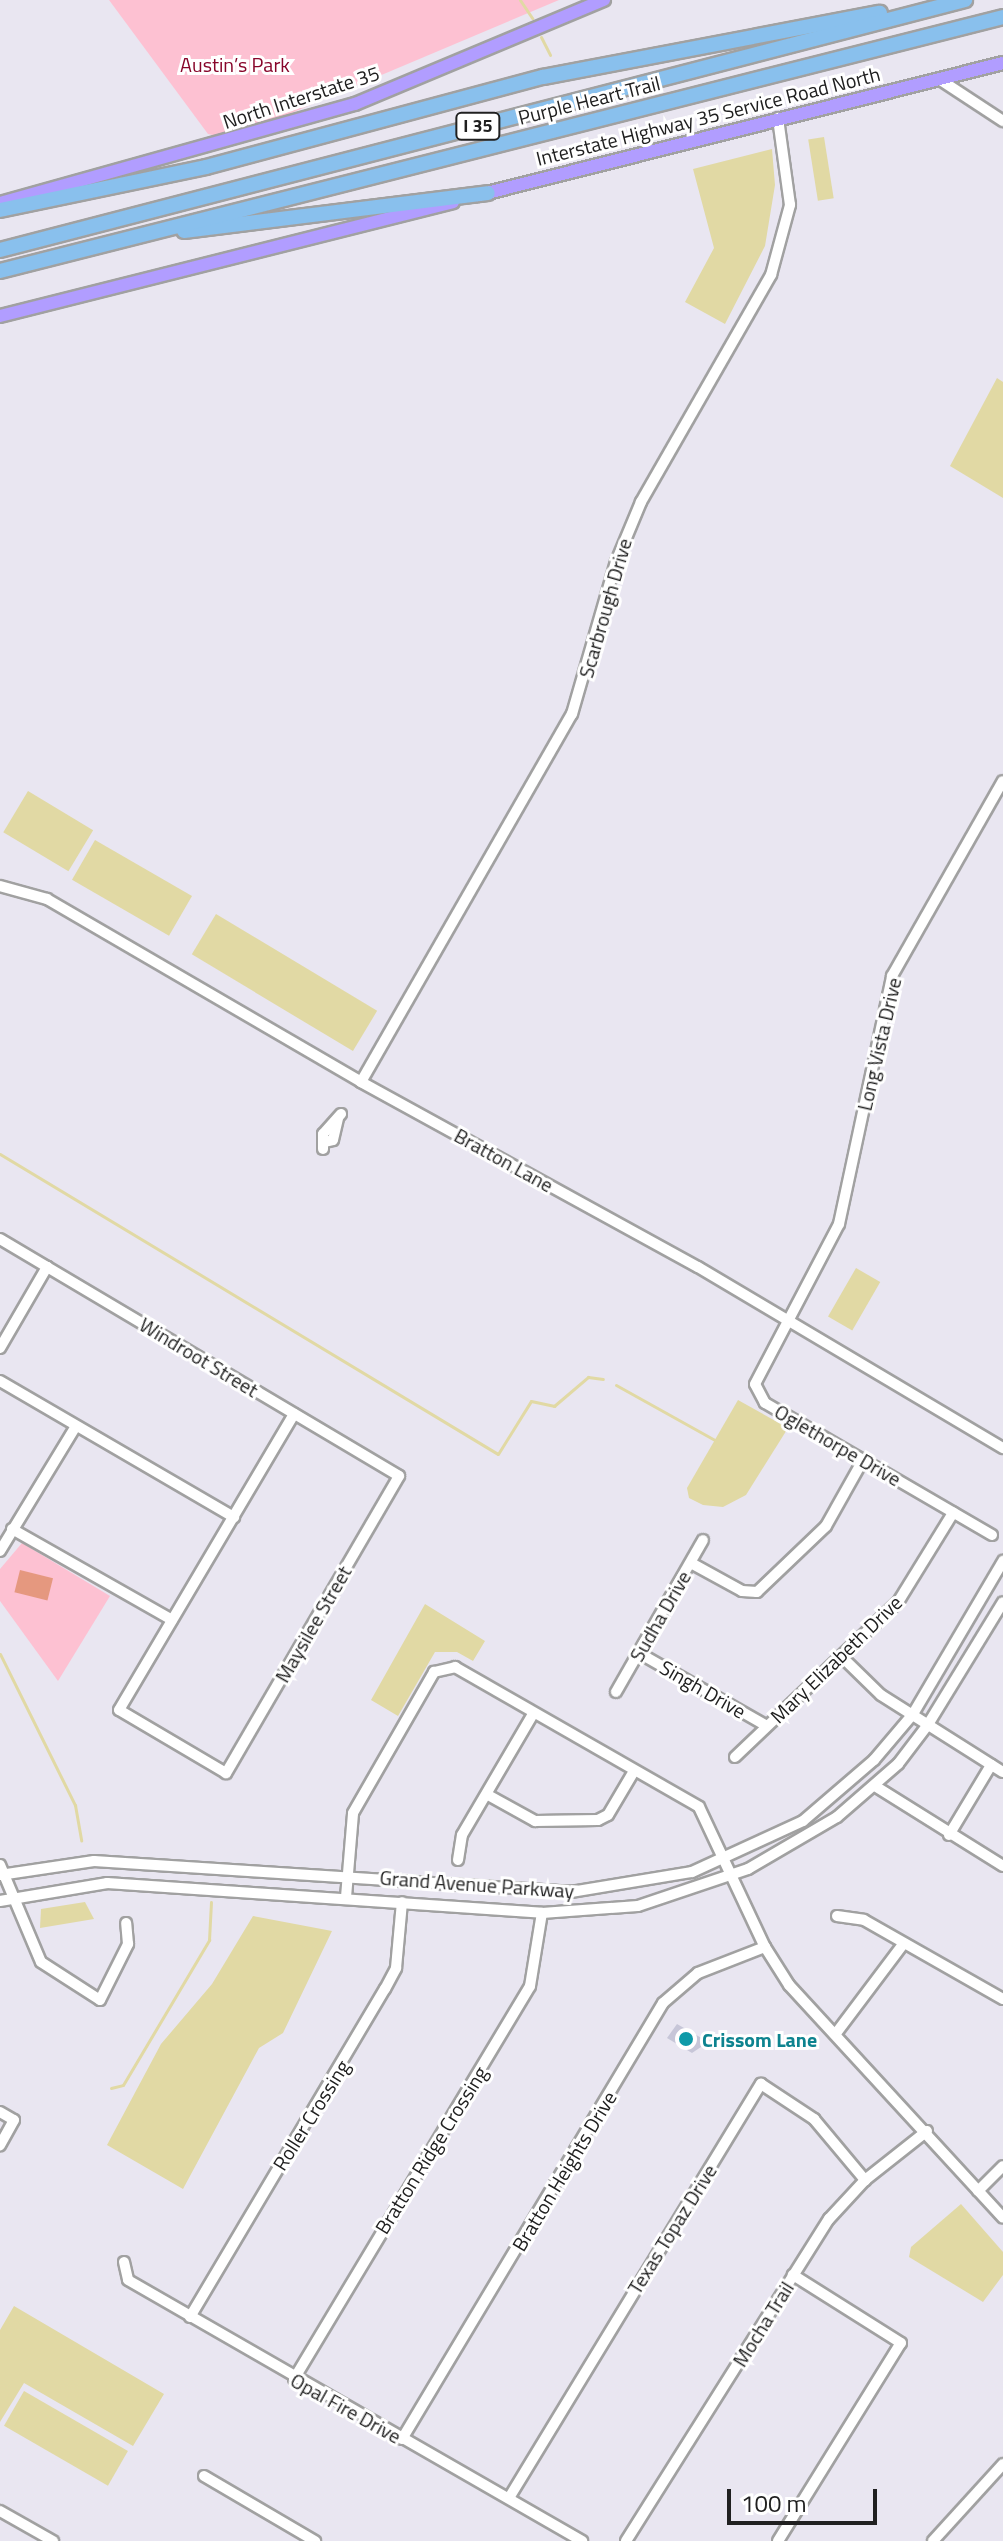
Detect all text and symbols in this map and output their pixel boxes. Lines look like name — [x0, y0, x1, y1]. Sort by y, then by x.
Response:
park label: Austin’s Park — [180, 52, 290, 76]
street label: North Interstate 35 — [220, 60, 382, 134]
street label: Interstate Highway 35 Service Road North — [534, 62, 882, 170]
street label: Purple Heart Trail — [515, 71, 663, 129]
road number: I 35 — [454, 112, 502, 140]
street label: Scarbrough Drive — [574, 535, 636, 681]
street label: Long Vista Drive — [852, 975, 906, 1113]
street label: Bratton Lane — [450, 1123, 558, 1197]
street label: Windroot Street — [135, 1312, 263, 1402]
street label: Oglethorpe Drive — [770, 1399, 906, 1491]
street label: Maysilee Street — [270, 1561, 356, 1687]
street label: Sudha Drive — [624, 1566, 696, 1666]
street label: Mary Elizabeth Drive — [765, 1590, 907, 1728]
street label: Singh Drive — [656, 1655, 750, 1723]
street label: Grand Avenue Parkway — [379, 1865, 575, 1903]
place label: Crissom Lane — [702, 2027, 817, 2051]
marker: Crissom Lane — [677, 2030, 695, 2048]
street label: Roller Crossing — [268, 2055, 354, 2175]
street label: Bratton Ridge Crossing — [370, 2062, 492, 2238]
street label: Bratton Heights Drive — [507, 2087, 621, 2255]
street label: Texas Topaz Drive — [622, 2160, 722, 2298]
street label: Mocha Trail — [727, 2277, 799, 2371]
street label: Opal Fire Drive — [287, 2368, 405, 2448]
scale bar — [731, 2473, 881, 2523]
text: 100 m — [741, 2485, 807, 2521]

